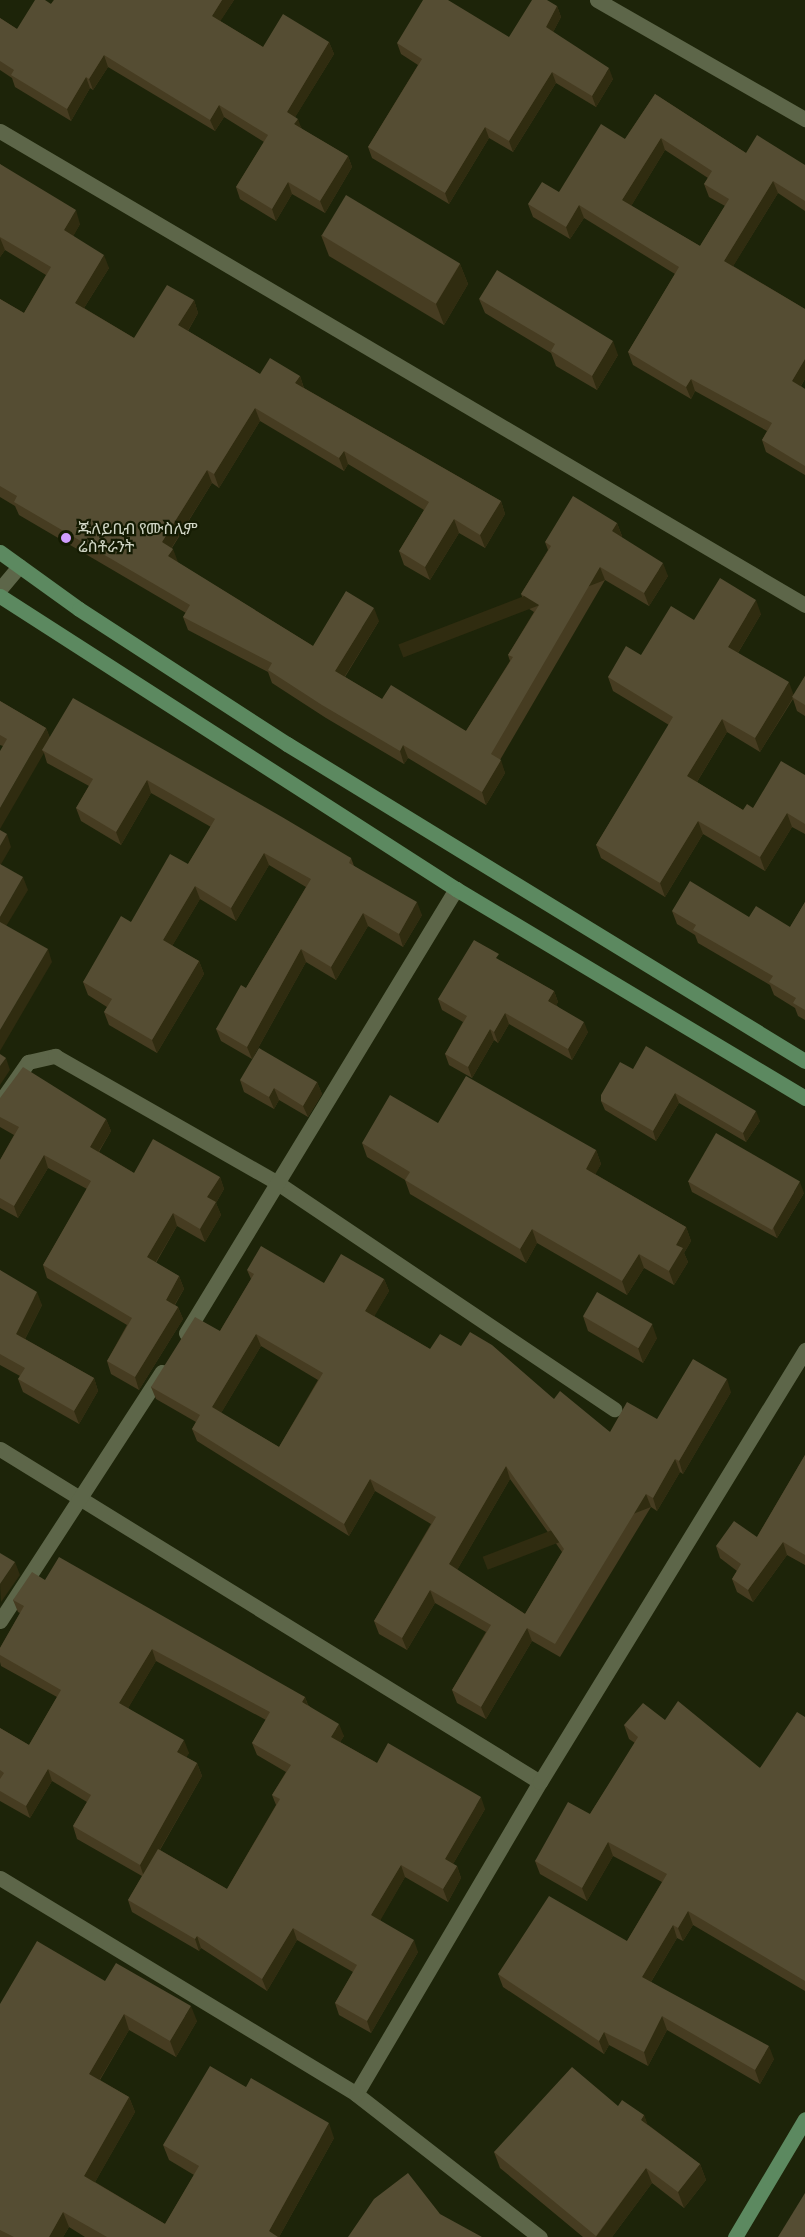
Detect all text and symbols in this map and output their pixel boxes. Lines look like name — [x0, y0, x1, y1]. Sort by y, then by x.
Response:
place label: ጁለይቢብ የሙስሊም ሬስቶራንት — [78, 519, 198, 557]
marker: ጁለይቢብ የሙስሊም ሬስቶራንት — [59, 531, 73, 545]

